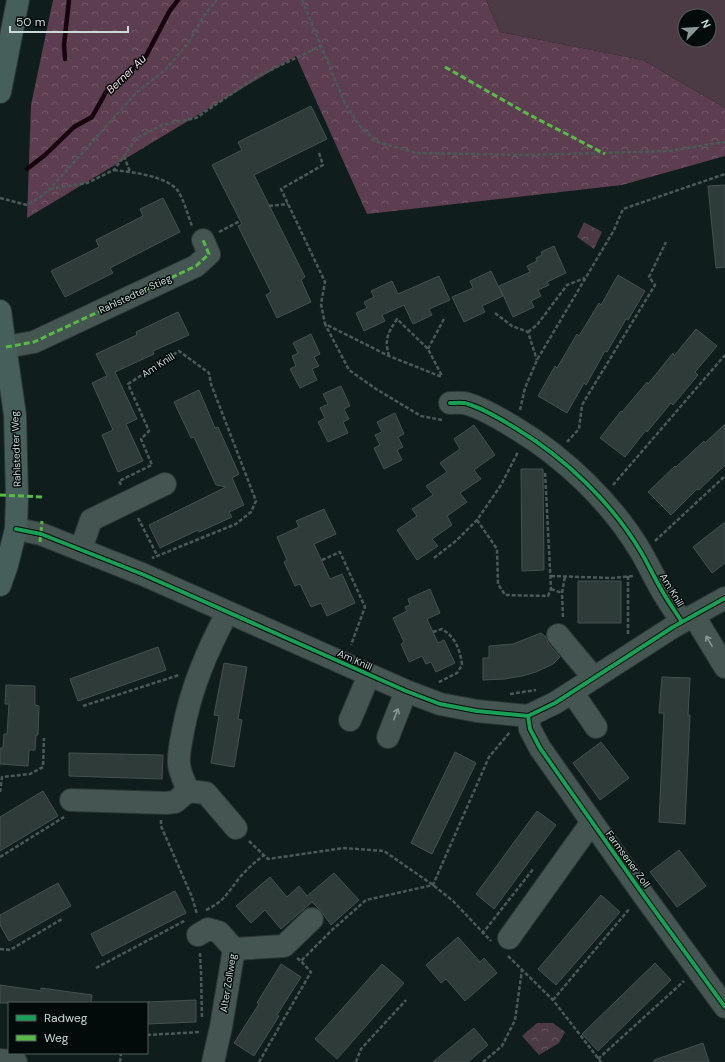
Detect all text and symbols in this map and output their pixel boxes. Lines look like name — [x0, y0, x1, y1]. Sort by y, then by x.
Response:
scale bar — [10, 8, 128, 34]
north arrow — [677, 8, 717, 48]
text: 50 m — [16, 14, 45, 30]
text: N — [698, 17, 714, 30]
water label: Berner Au — [103, 51, 149, 96]
street label: Rahlstedter Stieg — [96, 271, 174, 317]
street label: Am Knill — [139, 350, 177, 380]
street label: Rahlstedter Weg — [8, 410, 24, 487]
street label: Am Knill — [657, 571, 687, 609]
one-way arrow — [705, 635, 713, 647]
street label: Am Knill — [336, 647, 374, 673]
one-way arrow — [393, 709, 401, 721]
street label: Farmsener Zoll — [603, 828, 653, 890]
street label: Alter Zollweg — [217, 952, 239, 1013]
legend — [8, 1002, 148, 1054]
text: Radweg — [44, 1010, 88, 1026]
text: Weg — [44, 1030, 69, 1046]

